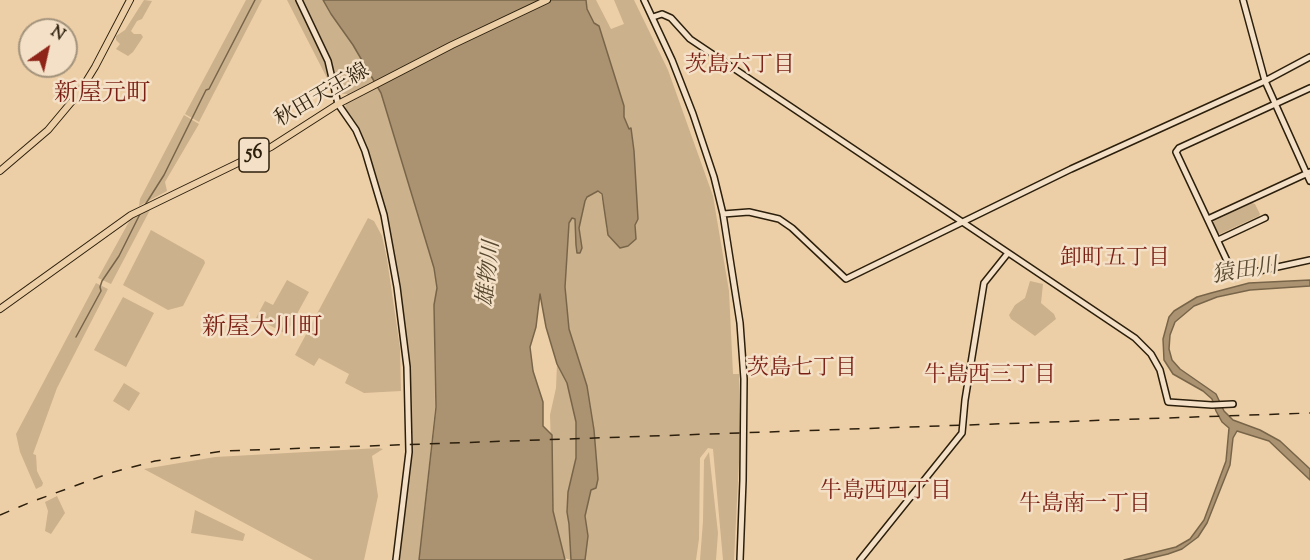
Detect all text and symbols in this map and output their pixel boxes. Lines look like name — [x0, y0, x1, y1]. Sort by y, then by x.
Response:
north arrow — [18, 18, 78, 78]
text: N — [45, 21, 69, 47]
district label: 茨島六丁目 — [685, 54, 795, 80]
street label: 秋田天王線 — [271, 60, 375, 134]
district label: 新屋元町 — [54, 82, 150, 110]
road number: 56 — [239, 138, 269, 172]
water label: 雄物川 — [474, 240, 508, 308]
district label: 卸町五丁目 — [1060, 247, 1170, 273]
water label: 猿田川 — [1210, 255, 1280, 291]
district label: 新屋大川町 — [202, 316, 322, 344]
district label: 茨島七丁目 — [747, 357, 857, 383]
district label: 牛島西三丁目 — [924, 364, 1056, 390]
district label: 牛島西四丁目 — [820, 480, 952, 506]
district label: 牛島南一丁目 — [1019, 493, 1151, 519]

